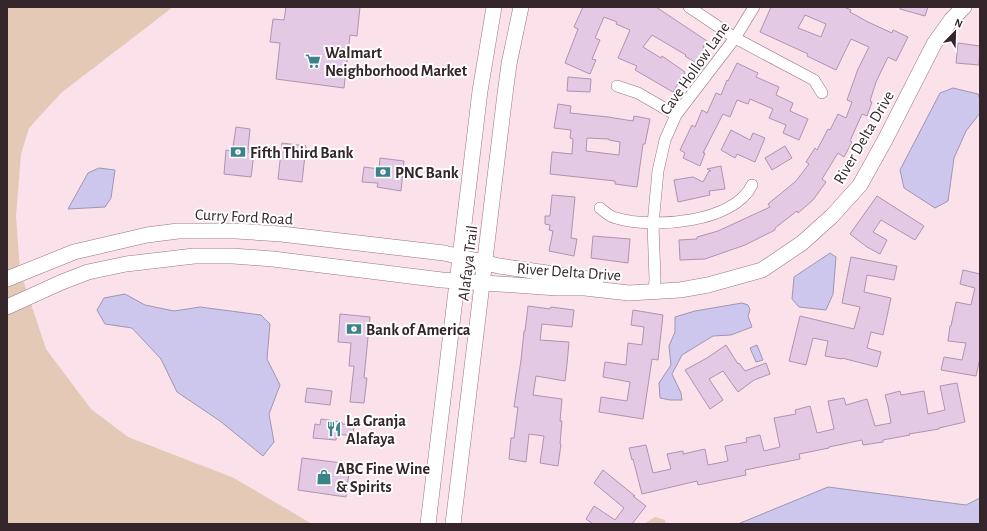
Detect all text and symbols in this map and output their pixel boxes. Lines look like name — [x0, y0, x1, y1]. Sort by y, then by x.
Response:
north arrow — [935, 12, 975, 52]
text: N — [953, 17, 964, 30]
street label: Cave Hollow Lane — [657, 19, 733, 118]
place label: Walmart Neighborhood Market — [325, 45, 468, 79]
supermarket icon: Walmart Neighborhood Market — [304, 52, 322, 70]
street label: River Delta Drive — [831, 88, 897, 187]
bank icon: Fifth Third Bank — [229, 143, 247, 161]
place label: Fifth Third Bank — [250, 145, 354, 161]
bank icon: PNC Bank — [374, 163, 392, 181]
place label: PNC Bank — [395, 165, 459, 181]
street label: Curry Ford Road — [194, 206, 293, 229]
street label: Alafaya Trail — [455, 224, 482, 302]
street label: River Delta Drive — [516, 260, 622, 284]
bank icon: Bank of America — [345, 320, 363, 338]
place label: Bank of America — [366, 322, 471, 338]
place label: La Granja Alafaya — [346, 413, 406, 448]
restaurant icon: La Granja Alafaya — [325, 420, 343, 438]
place label: ABC Fine Wine & Spirits — [336, 461, 431, 495]
shop icon: ABC Fine Wine & Spirits — [315, 468, 333, 486]

